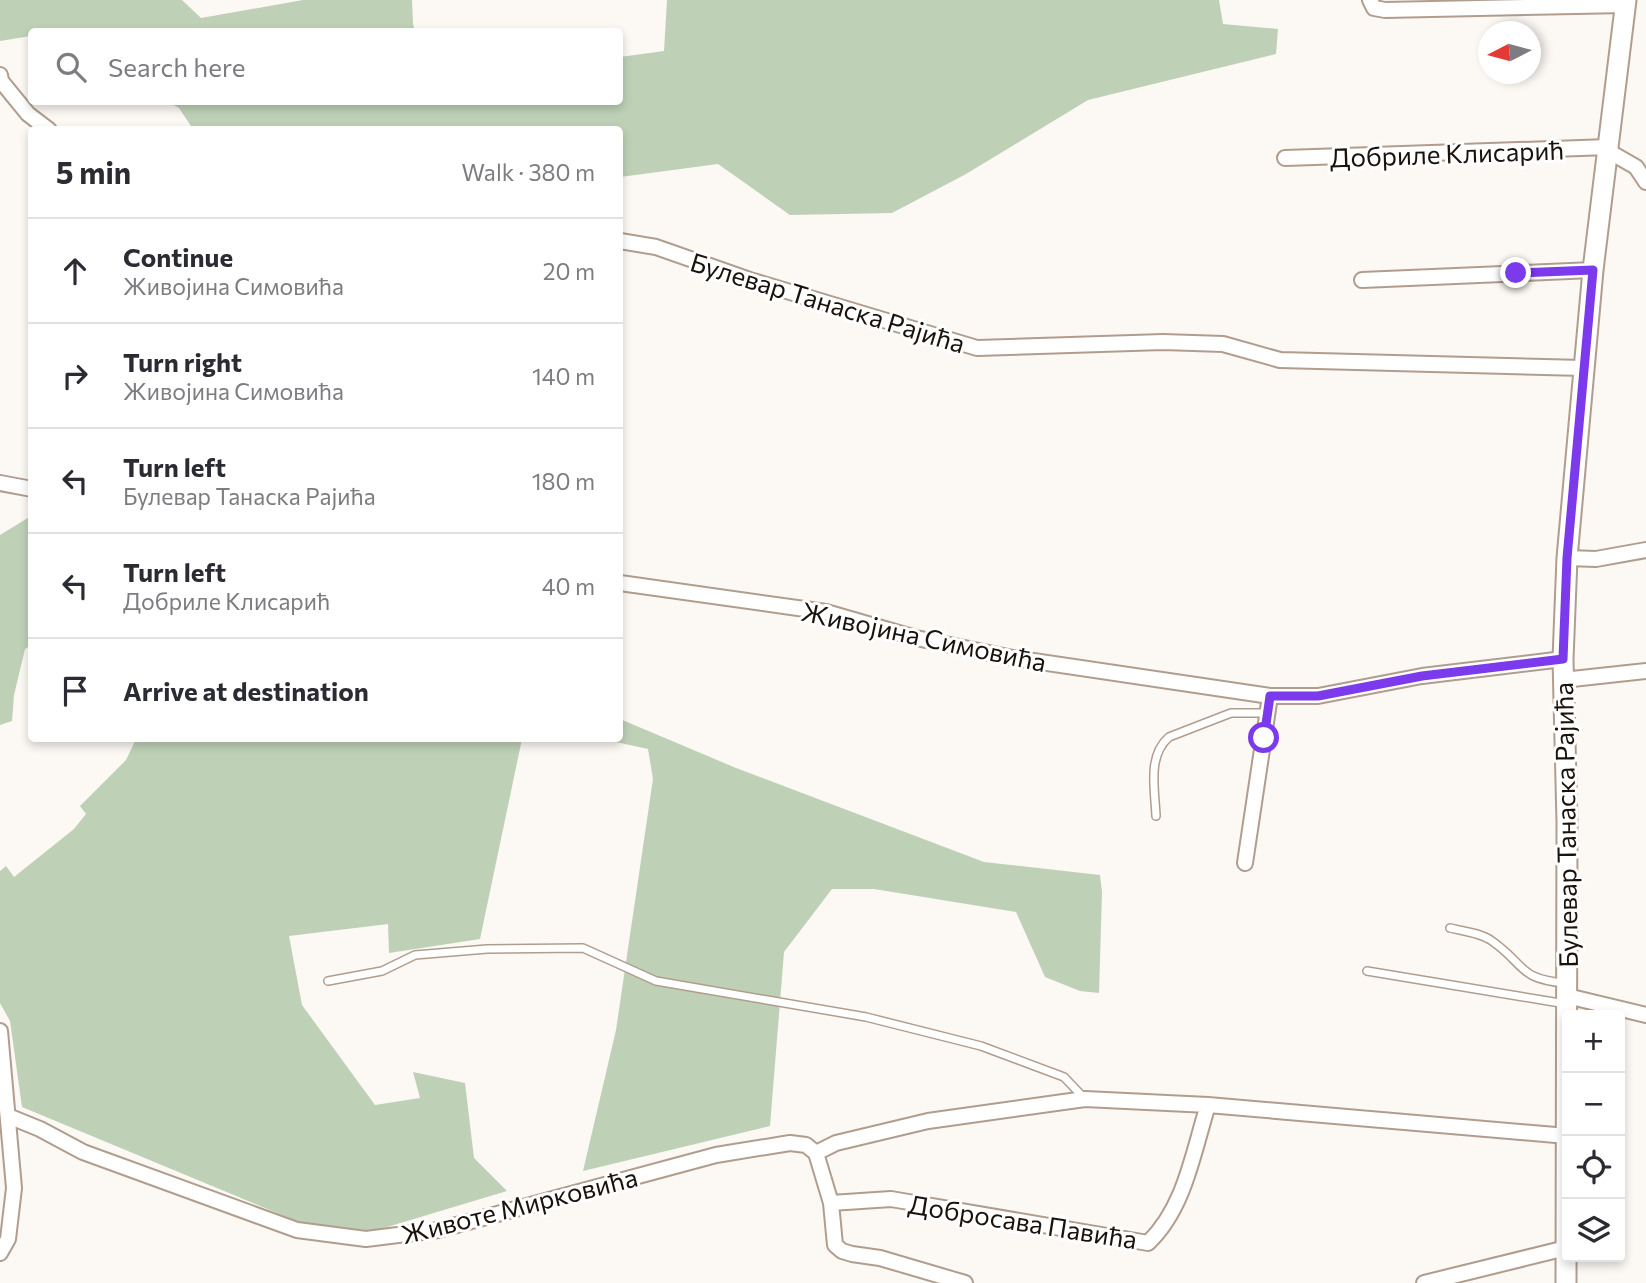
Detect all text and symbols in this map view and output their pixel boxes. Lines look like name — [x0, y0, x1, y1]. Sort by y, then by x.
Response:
north arrow — [1478, 21, 1541, 84]
search box — [28, 28, 623, 105]
icon: search — [52, 48, 90, 86]
text: Search here — [108, 51, 246, 82]
street label: Добриле Клисарић — [1329, 133, 1565, 173]
text: 5 min — [56, 153, 131, 190]
text: Walk · 380 m — [462, 158, 595, 186]
text: Continue — [123, 241, 233, 272]
street label: Булевар Танаска Рајића — [687, 245, 969, 359]
icon: ahead — [56, 252, 94, 290]
text: 20 m — [543, 257, 595, 285]
route end — [1500, 257, 1531, 288]
text: Живојина Симовића — [123, 272, 344, 300]
text: Turn right — [123, 346, 242, 377]
icon: right — [56, 357, 94, 395]
text: 140 m — [532, 362, 595, 390]
text: Живојина Симовића — [123, 377, 344, 405]
text: Turn left — [123, 451, 226, 482]
icon: left — [56, 462, 94, 500]
text: 180 m — [532, 467, 595, 495]
text: Булевар Танаска Рајића — [123, 482, 376, 510]
text: Turn left — [123, 556, 226, 587]
icon: left — [56, 567, 94, 605]
text: 40 m — [542, 572, 595, 600]
text: Добриле Клисарић — [123, 587, 330, 615]
street label: Живојина Симовића — [799, 595, 1049, 677]
icon: arrive — [56, 672, 94, 710]
text: Arrive at destination — [123, 675, 369, 706]
street label: Булевар Танаска Рајића — [1547, 682, 1583, 968]
route start — [1248, 722, 1279, 753]
map controls — [1562, 1010, 1625, 1262]
button: + — [1562, 1010, 1625, 1073]
button: − — [1562, 1073, 1625, 1136]
button: locate — [1562, 1136, 1625, 1199]
street label: Животе Мирковића — [398, 1161, 640, 1249]
street label: Добросава Павића — [907, 1188, 1139, 1254]
button: layers — [1562, 1199, 1625, 1262]

